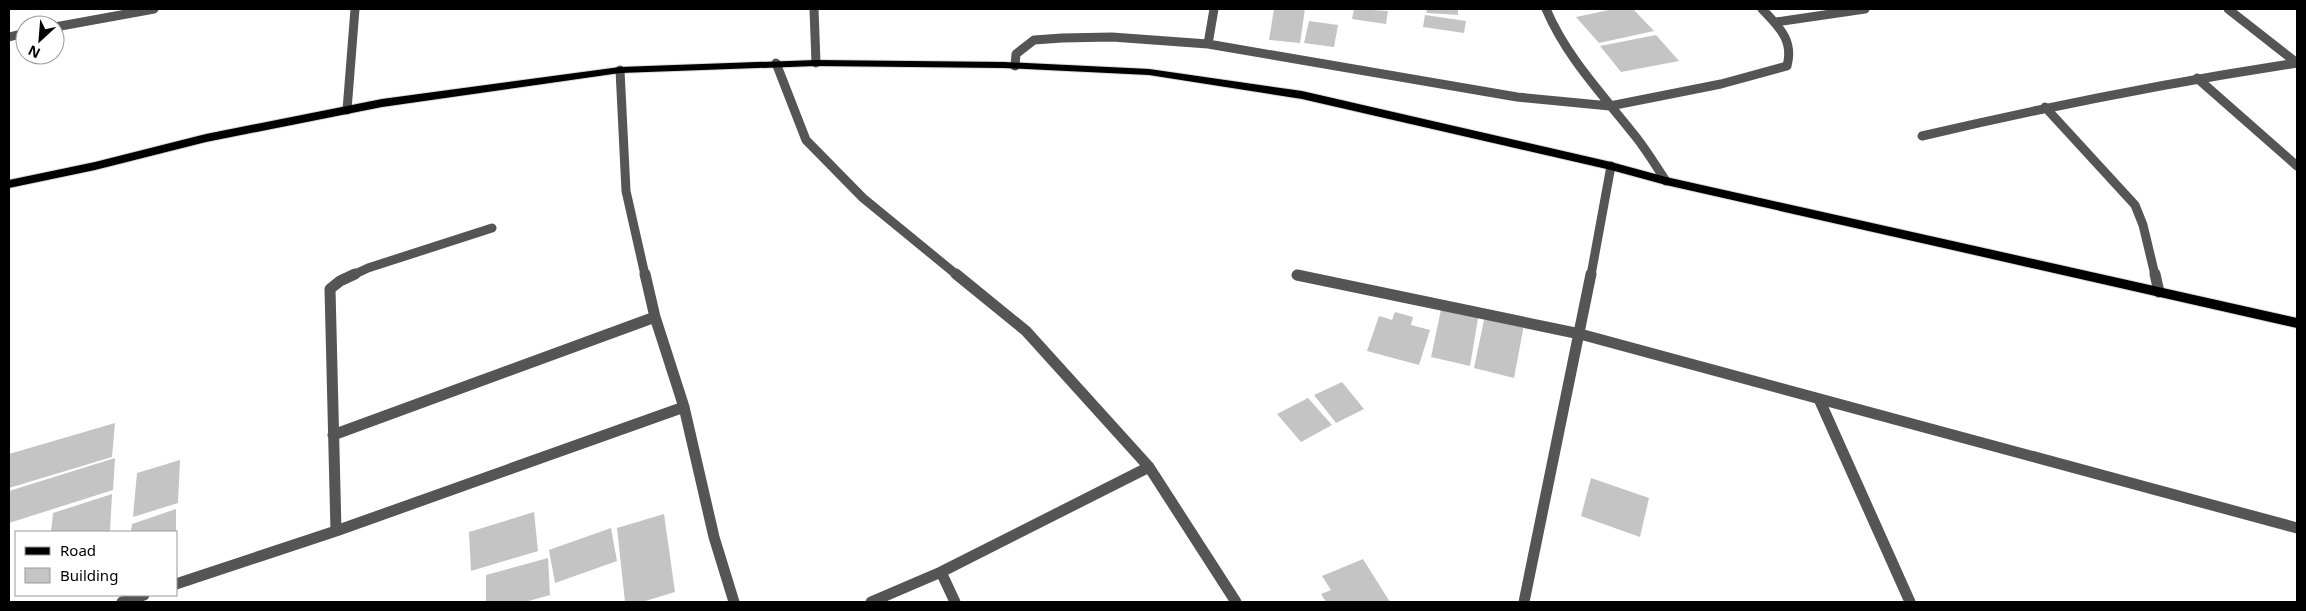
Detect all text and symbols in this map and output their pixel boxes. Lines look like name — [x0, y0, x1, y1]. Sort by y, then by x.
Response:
north arrow — [15, 15, 65, 65]
text: N — [25, 41, 43, 63]
legend — [15, 531, 178, 596]
text: Road — [60, 540, 96, 560]
text: Building — [60, 565, 118, 585]

